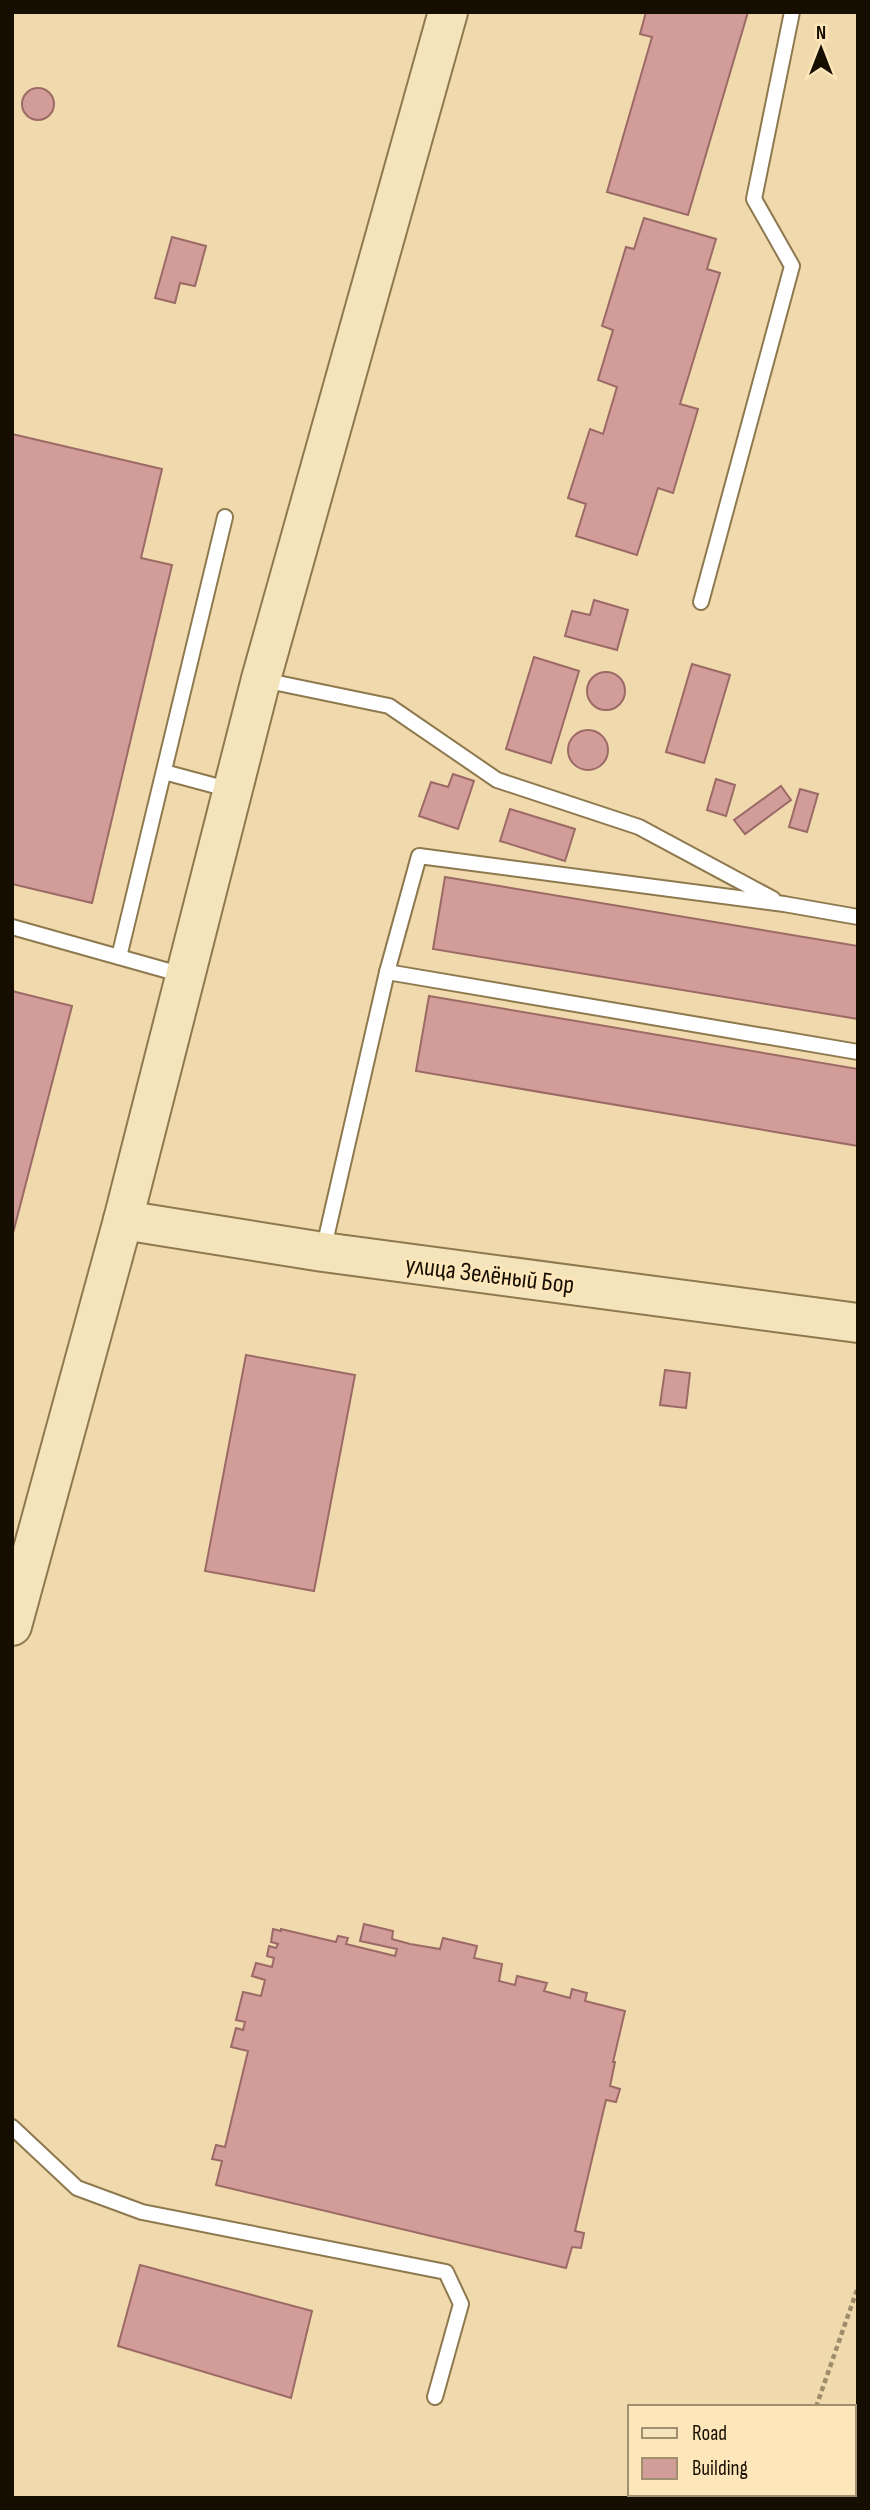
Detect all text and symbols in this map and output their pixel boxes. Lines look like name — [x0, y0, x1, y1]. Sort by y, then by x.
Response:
north arrow — [786, 14, 856, 84]
text: N — [816, 22, 826, 45]
street label: улица Зелёный Бор — [404, 1250, 576, 1301]
legend — [628, 2405, 856, 2496]
text: Road — [692, 2421, 727, 2446]
text: Building — [692, 2456, 748, 2481]

